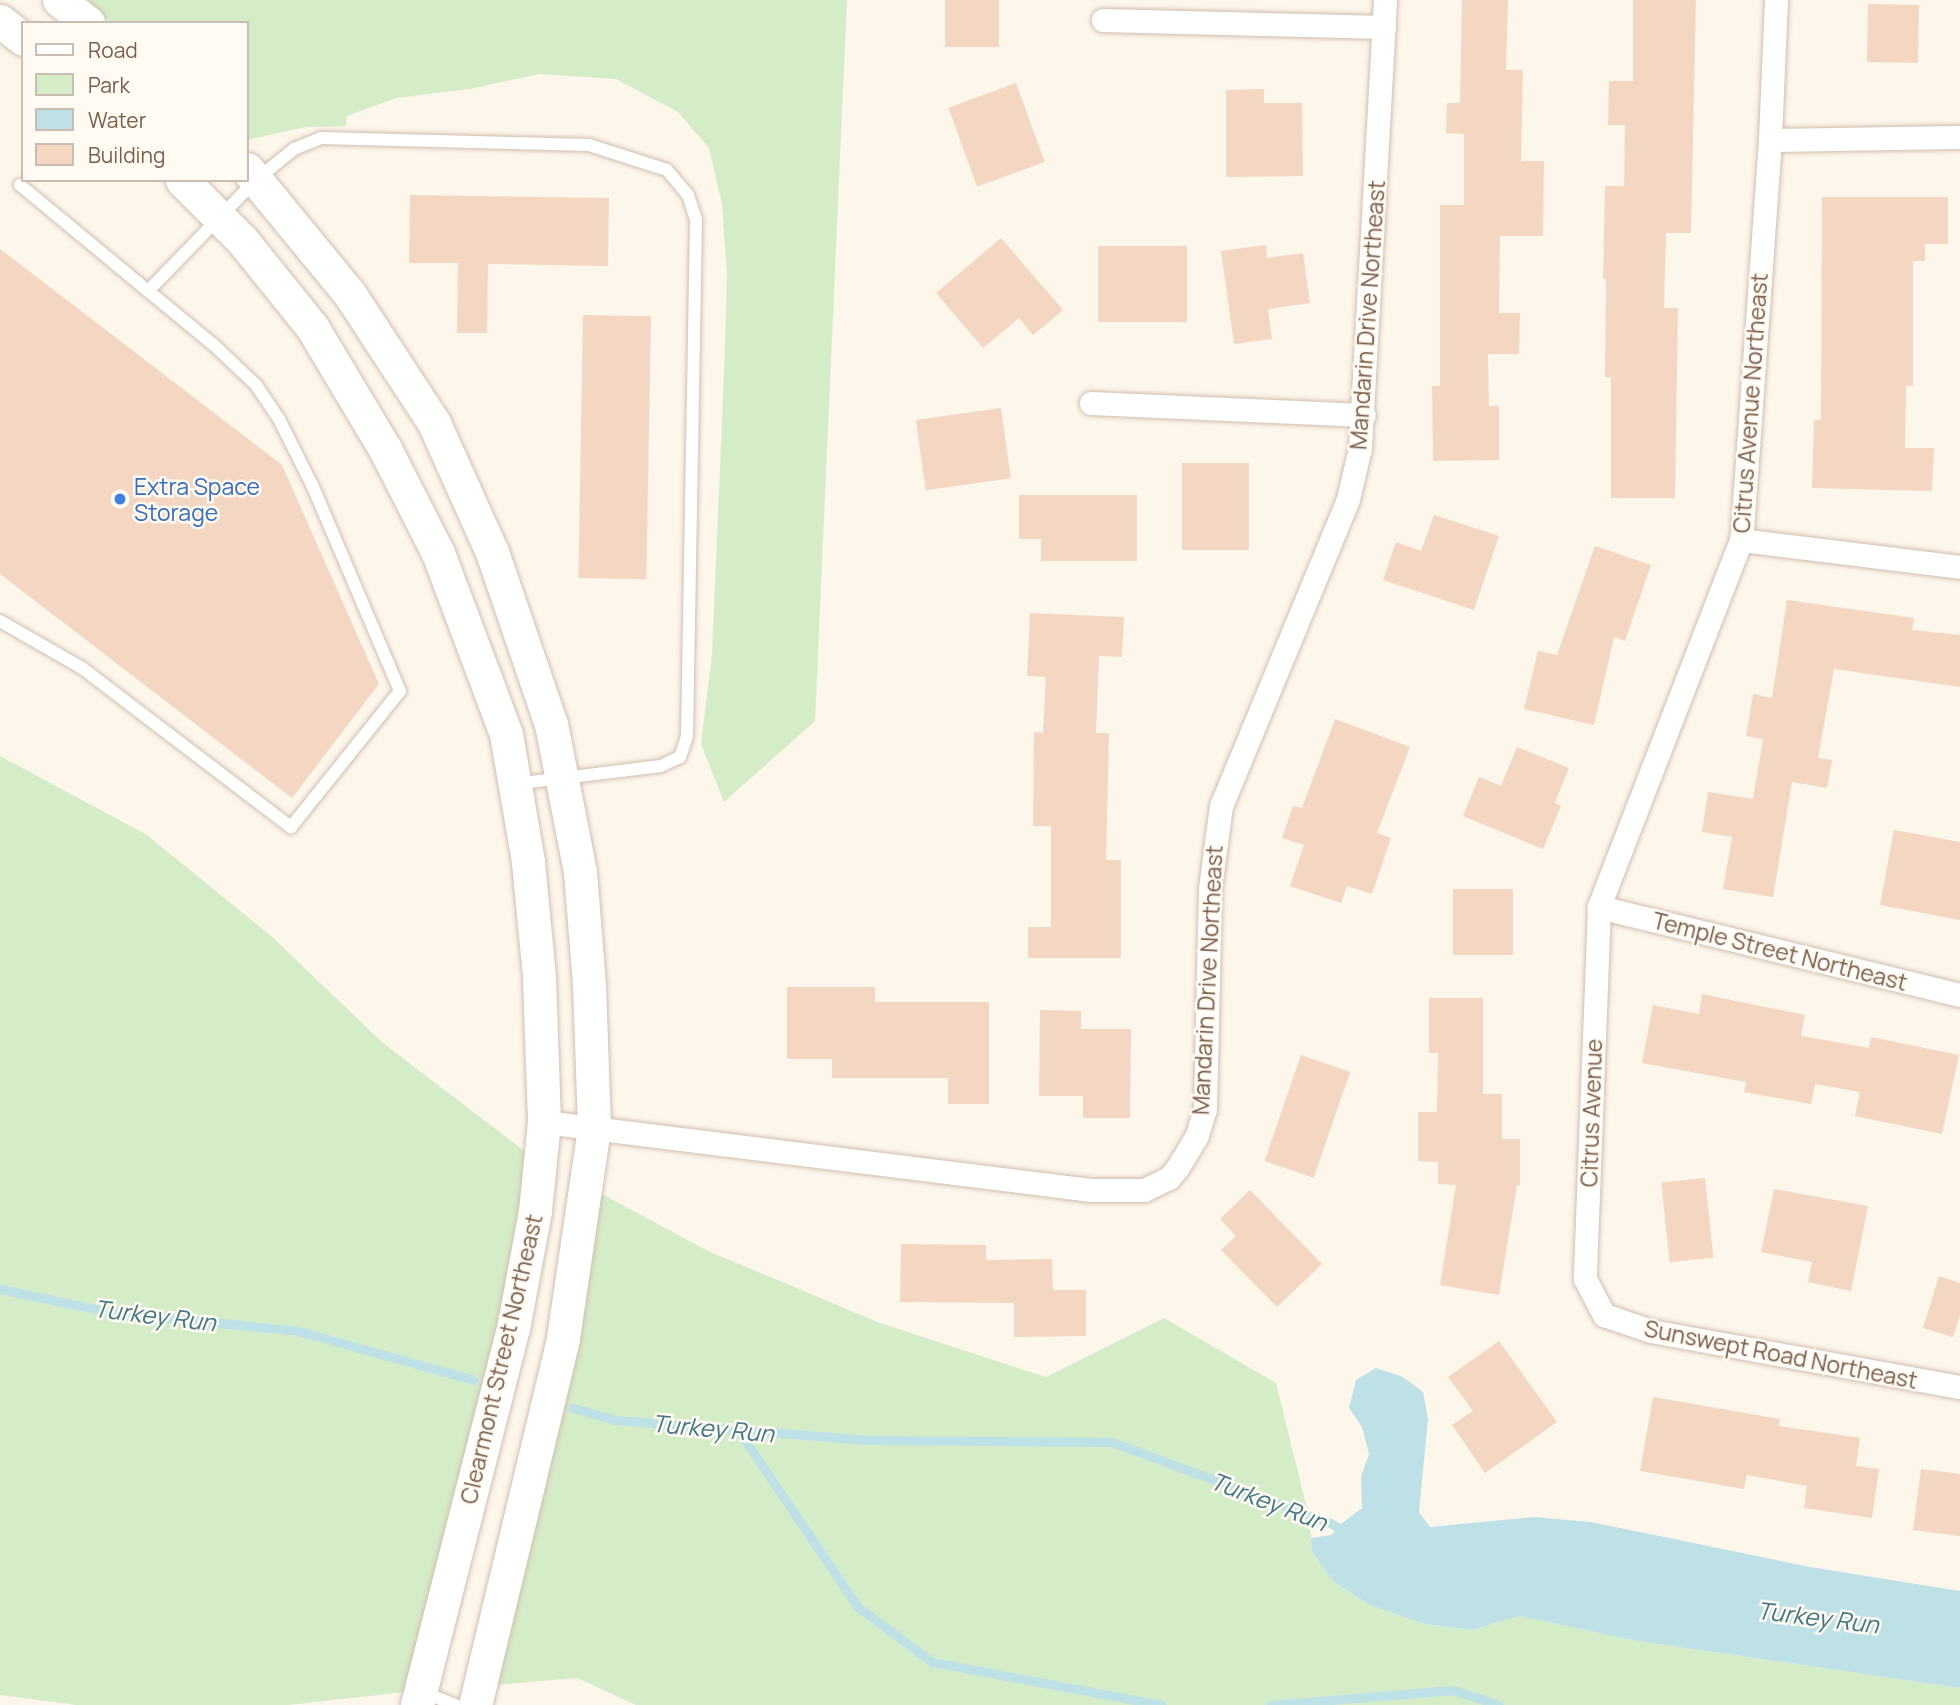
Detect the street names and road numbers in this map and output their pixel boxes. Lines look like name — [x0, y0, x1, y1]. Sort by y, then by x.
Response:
street label: Mandarin Drive Northeast — [1344, 179, 1390, 451]
street label: Citrus Avenue Northeast — [1727, 272, 1773, 534]
street label: Mandarin Drive Northeast — [1186, 844, 1228, 1116]
street label: Temple Street Northeast — [1650, 906, 1910, 996]
street label: Citrus Avenue — [1575, 1038, 1607, 1188]
street label: Clearmont Street Northeast — [454, 1211, 548, 1507]
street label: Sunswept Road Northeast — [1642, 1314, 1920, 1394]

